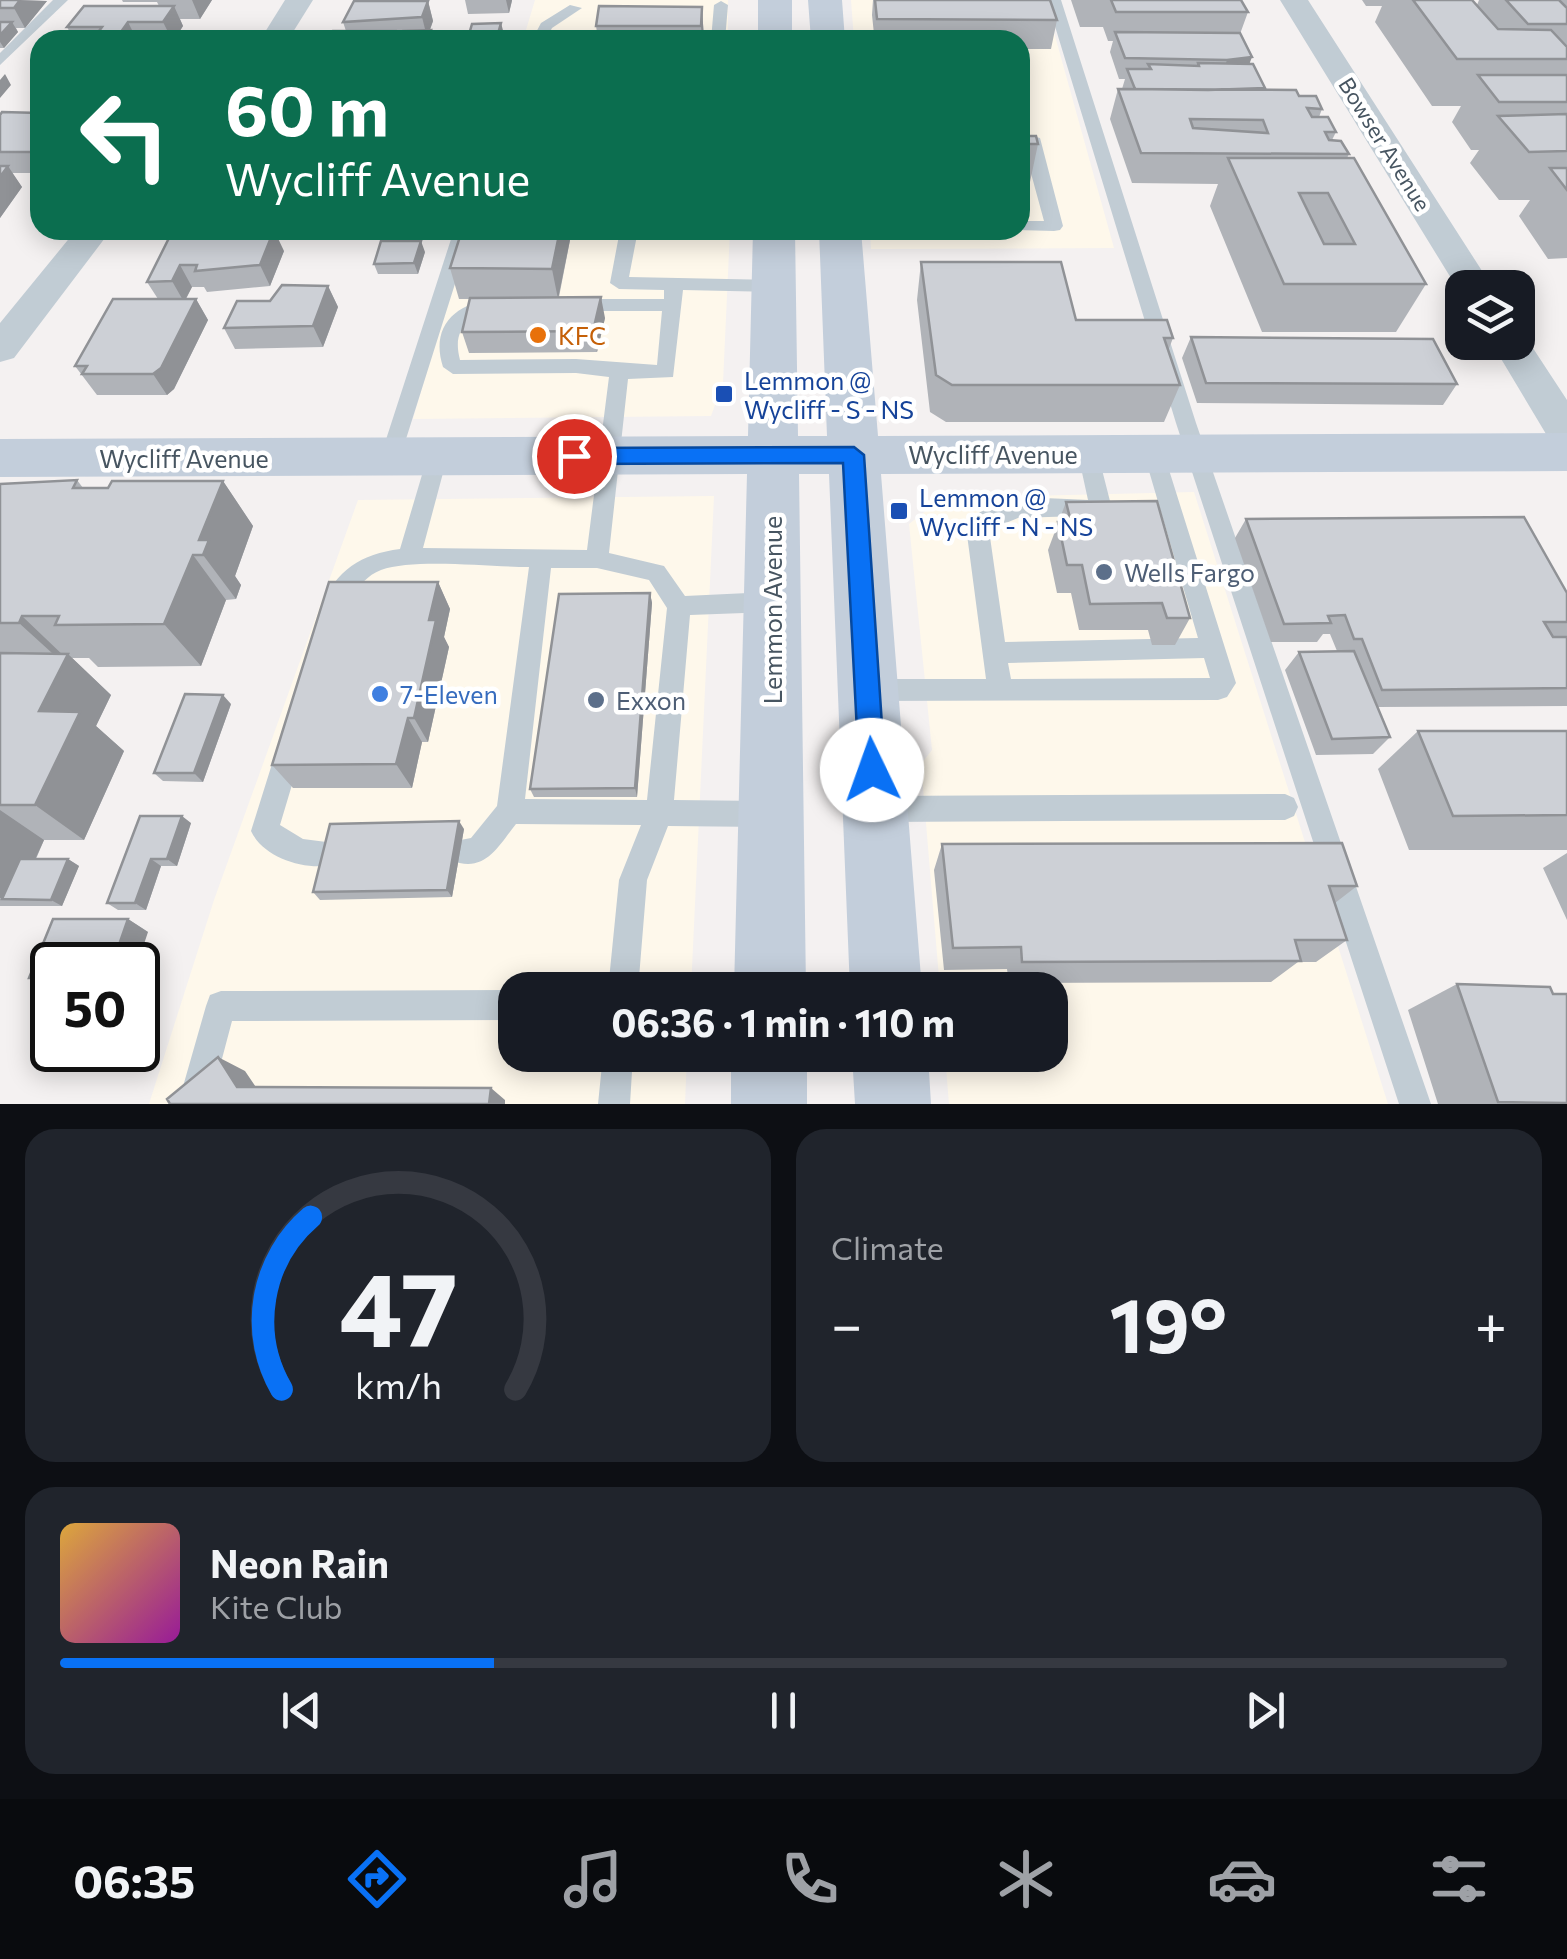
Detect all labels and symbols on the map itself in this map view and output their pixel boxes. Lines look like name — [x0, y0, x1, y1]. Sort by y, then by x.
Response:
street label: Bowser Avenue — [1333, 72, 1437, 216]
place label: KFC — [558, 320, 606, 350]
marker: KFC — [527, 324, 549, 346]
place label: Lemmon @ Wycliff - S - NS — [744, 365, 914, 424]
marker: Lemmon @ Wycliff - S - NS — [713, 383, 735, 405]
pin — [532, 414, 617, 499]
street label: Wycliff Avenue — [908, 439, 1078, 469]
street label: Wycliff Avenue — [99, 443, 269, 473]
place label: Lemmon @ Wycliff - N - NS — [919, 482, 1093, 541]
marker: Lemmon @ Wycliff - N - NS — [888, 500, 910, 522]
street label: Lemmon Avenue — [757, 516, 787, 704]
place label: Wells Fargo — [1124, 557, 1255, 587]
marker: Wells Fargo — [1093, 561, 1115, 583]
place label: 7-Eleven — [400, 679, 498, 709]
marker: 7-Eleven — [369, 683, 391, 705]
place label: Exxon — [616, 685, 686, 715]
marker: Exxon — [585, 689, 607, 711]
position arrow — [820, 718, 924, 822]
speed limit sign: 50 — [30, 942, 160, 1072]

